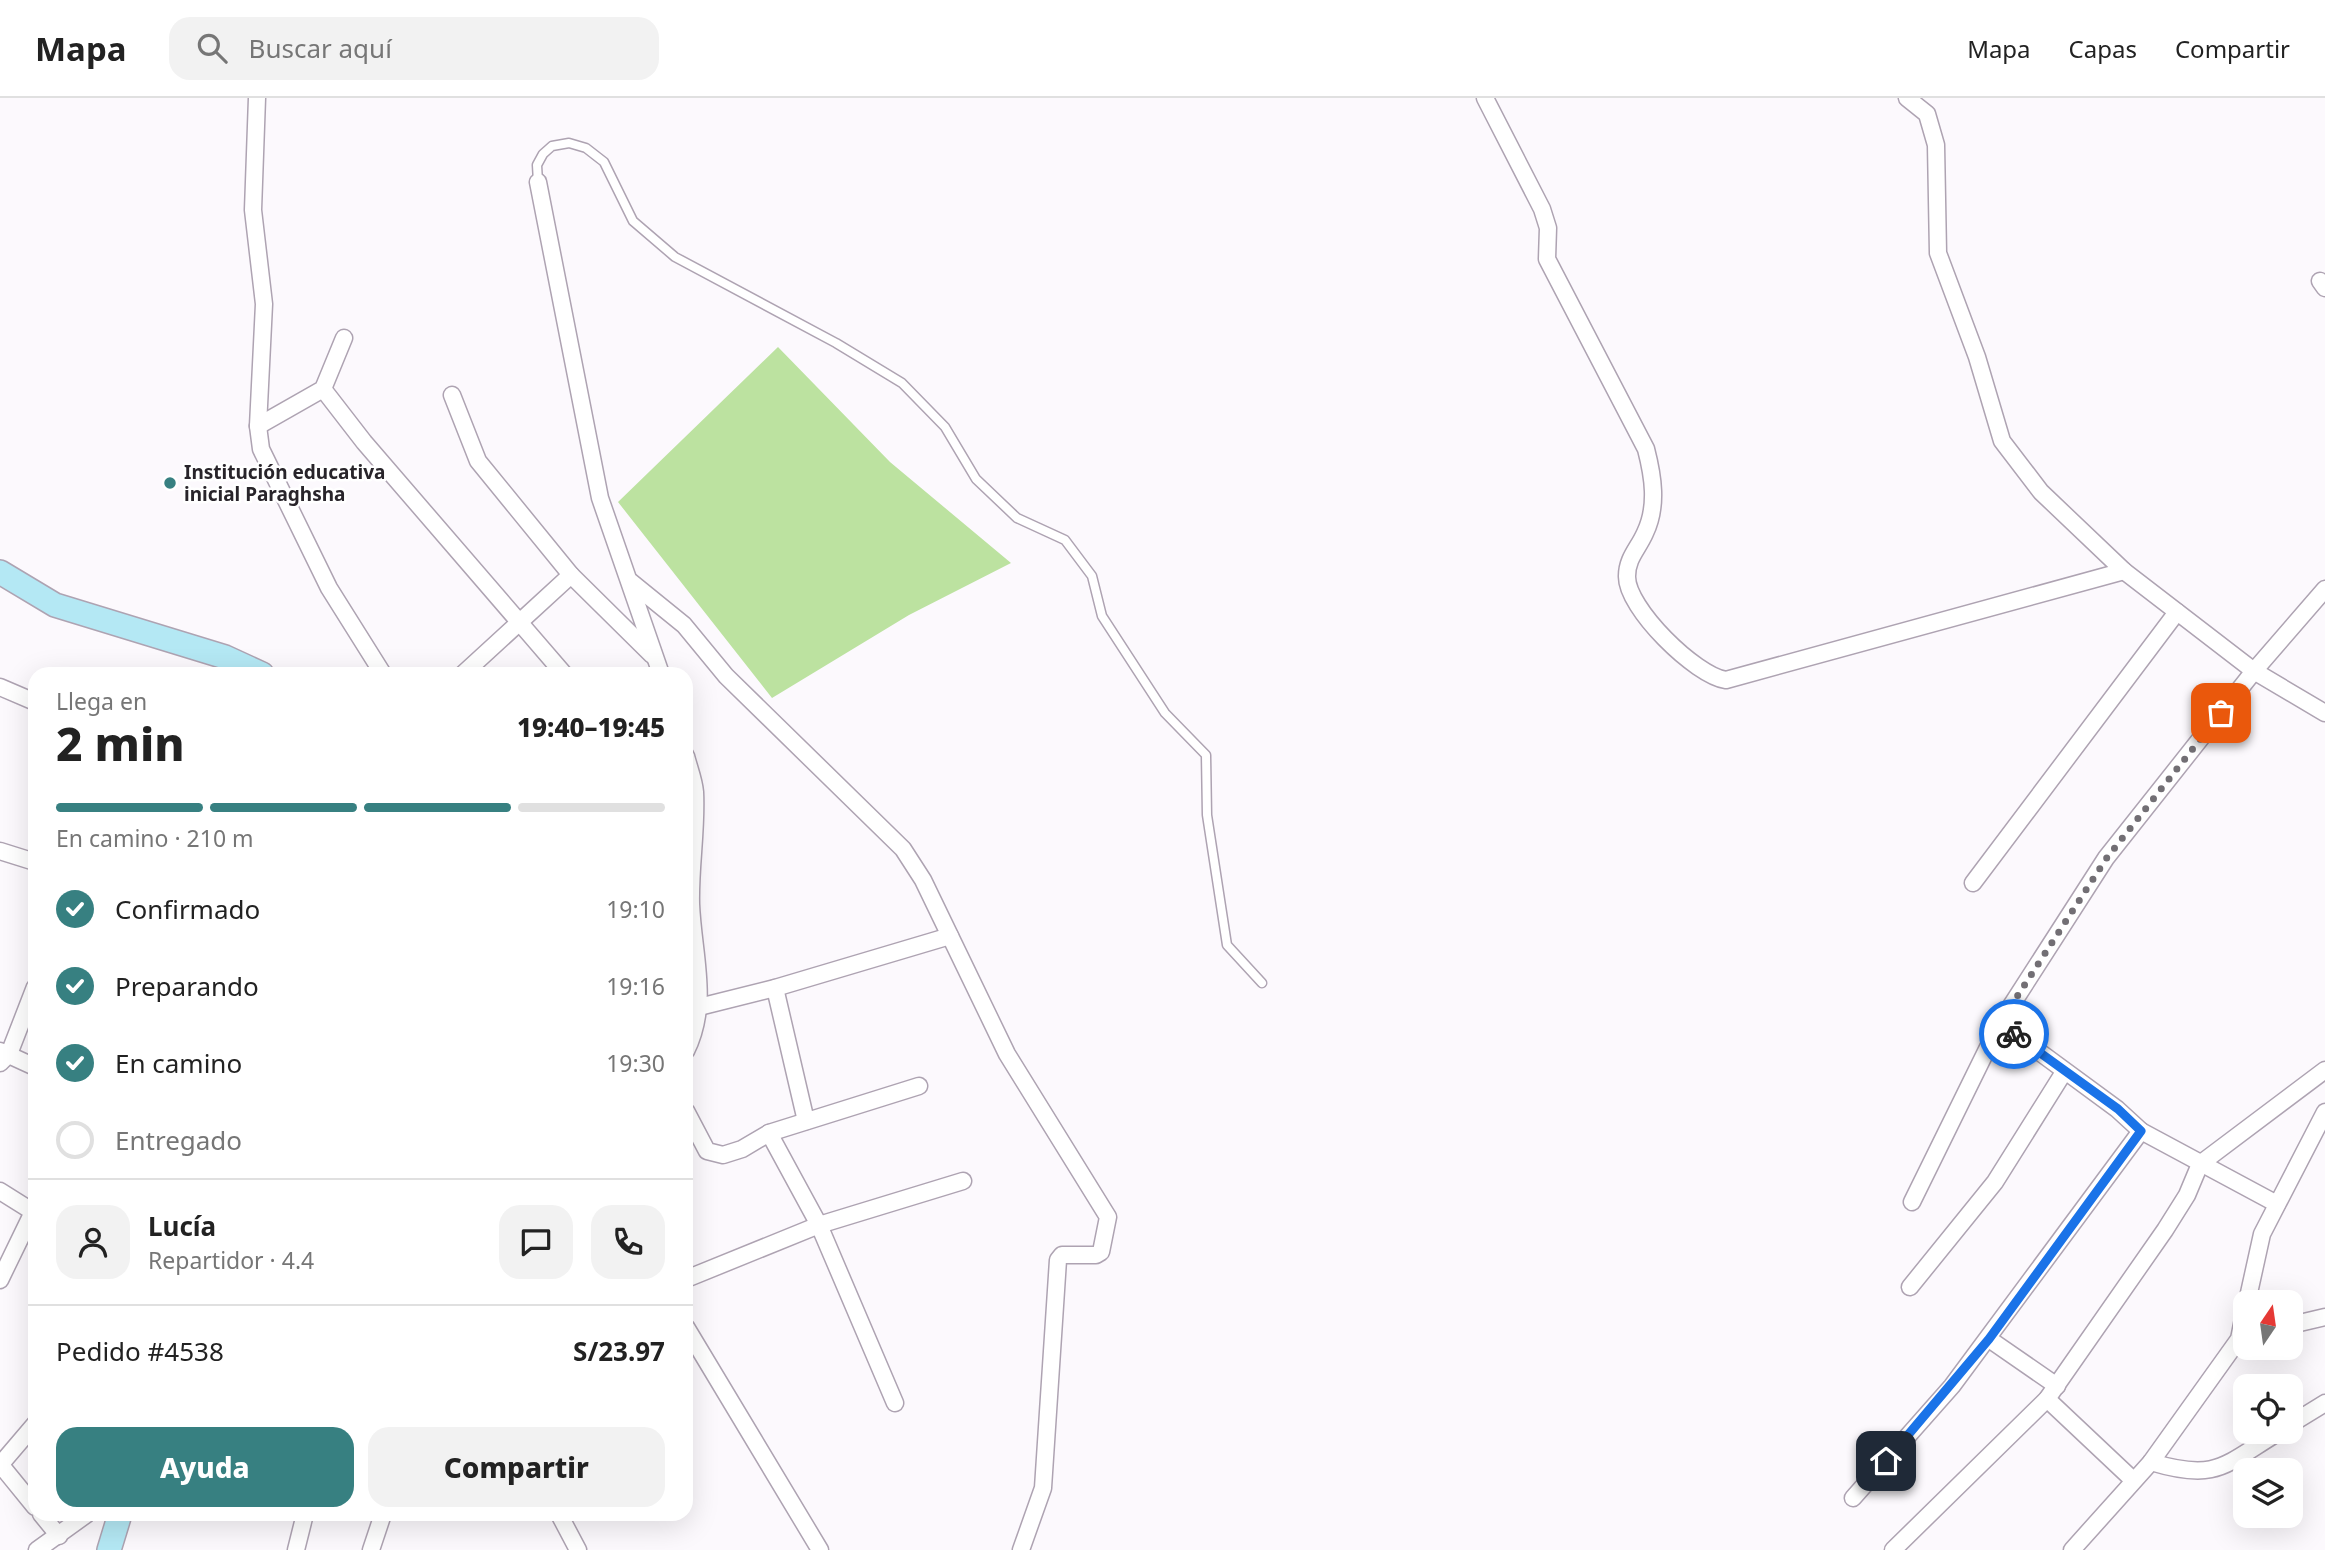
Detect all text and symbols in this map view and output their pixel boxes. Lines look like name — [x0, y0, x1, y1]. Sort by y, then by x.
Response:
search box — [169, 17, 659, 80]
text: Mapa — [35, 26, 127, 71]
icon: search — [193, 29, 231, 67]
text: Buscar aquí — [249, 30, 392, 66]
text: Mapa — [1967, 32, 2031, 65]
text: Capas — [2069, 32, 2137, 65]
text: Compartir — [2175, 32, 2290, 65]
place label: Institución educativa inicial Paraghsha — [184, 459, 386, 507]
marker: Institución educativa inicial Paraghsha — [162, 475, 178, 491]
pin — [2191, 683, 2251, 743]
text: Llega en — [56, 685, 147, 717]
icon: bag — [2202, 694, 2240, 732]
text: 19:40–19:45 — [517, 709, 665, 745]
text: 2 min — [56, 712, 185, 774]
text: En camino · 210 m — [56, 822, 254, 854]
icon: check — [56, 890, 94, 928]
text: Confirmado — [115, 891, 260, 927]
text: 19:10 — [606, 893, 665, 925]
icon: check — [56, 967, 94, 1005]
text: Preparando — [115, 968, 259, 1004]
text: 19:16 — [606, 970, 665, 1002]
courier — [1979, 999, 2049, 1069]
icon: bike — [1995, 1015, 2033, 1053]
icon: check — [56, 1044, 94, 1082]
text: En camino — [115, 1045, 242, 1081]
text: 19:30 — [606, 1047, 665, 1079]
text: Entregado — [115, 1122, 242, 1158]
button: person — [56, 1205, 130, 1279]
button: chat — [499, 1205, 573, 1279]
button: phone — [591, 1205, 665, 1279]
text: Lucía — [148, 1208, 216, 1244]
text: Repartidor · 4.4 — [148, 1244, 314, 1276]
north arrow — [2233, 1290, 2303, 1360]
map controls — [2233, 1290, 2303, 1528]
text: Pedido #4538 — [56, 1333, 224, 1369]
text: S/23.97 — [573, 1333, 665, 1369]
button: locate — [2233, 1374, 2303, 1444]
button: Ayuda — [56, 1427, 354, 1507]
button: Compartir — [368, 1427, 665, 1507]
pin — [1856, 1431, 1916, 1491]
icon: home — [1867, 1442, 1905, 1480]
button: layers — [2233, 1458, 2303, 1528]

